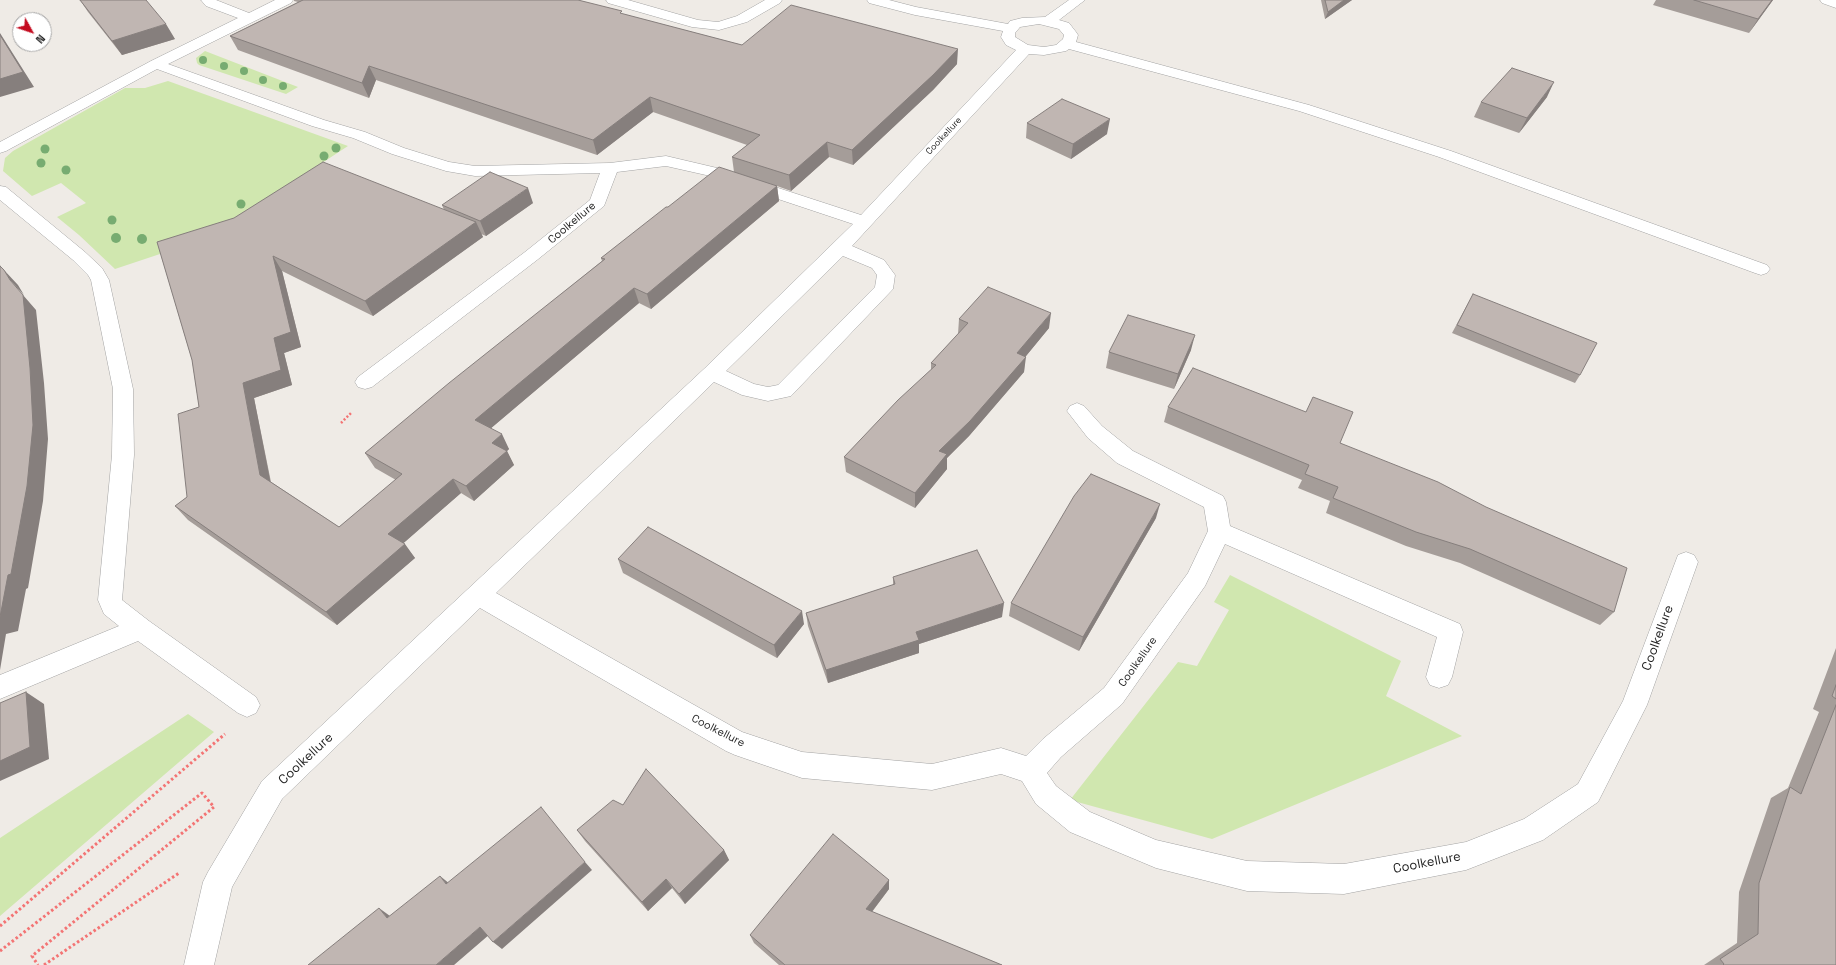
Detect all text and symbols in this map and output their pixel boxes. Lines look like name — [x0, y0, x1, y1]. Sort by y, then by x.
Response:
north arrow — [12, 12, 52, 52]
text: N — [33, 32, 48, 46]
street label: Coolkellure — [924, 115, 964, 157]
street label: Coolkellure — [546, 199, 598, 247]
street label: Coolkellure — [1639, 603, 1677, 673]
street label: Coolkellure — [1116, 634, 1160, 690]
street label: Coolkellure — [689, 712, 747, 750]
street label: Coolkellure — [276, 730, 336, 788]
street label: Coolkellure — [1392, 849, 1462, 877]

